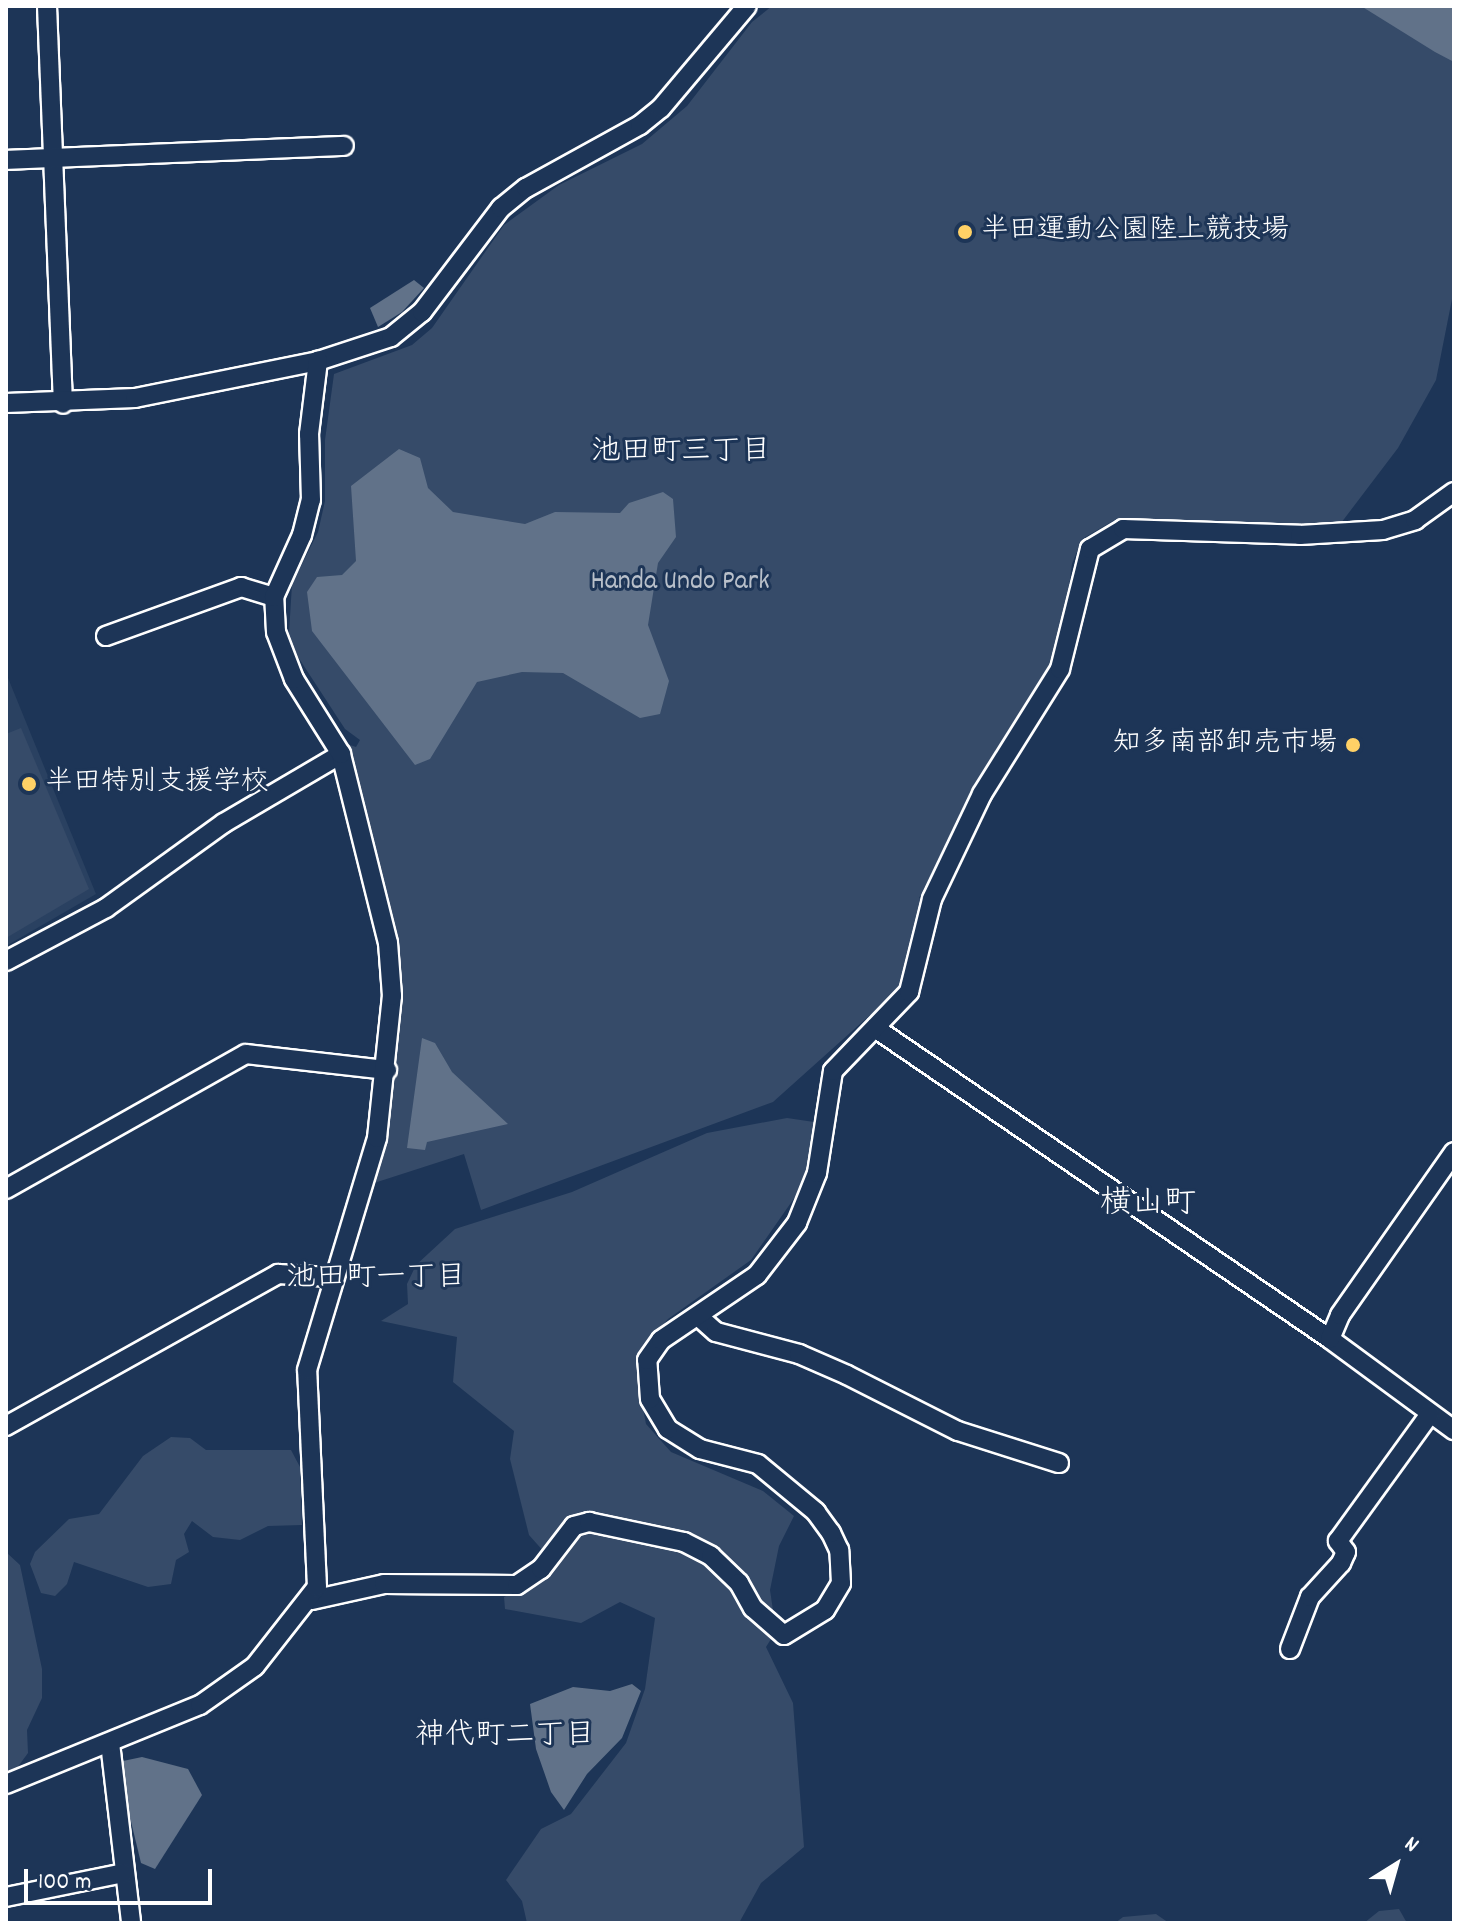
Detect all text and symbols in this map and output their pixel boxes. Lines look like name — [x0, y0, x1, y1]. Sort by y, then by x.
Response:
place label: 半田運動公園陸上競技場 — [981, 215, 1289, 249]
marker: 半田運動公園陸上競技場 — [956, 223, 974, 241]
district label: 池田町三丁目 — [591, 436, 771, 472]
park label: Handa Undo Park — [590, 566, 770, 600]
place label: 知多南部卸売市場 — [1113, 728, 1337, 762]
marker: 知多南部卸売市場 — [1344, 736, 1362, 754]
place label: 半田特別支援学校 — [45, 767, 269, 801]
marker: 半田特別支援学校 — [20, 775, 38, 793]
district label: 横山町 — [1100, 1186, 1196, 1224]
district label: 池田町一丁目 — [286, 1262, 466, 1298]
district label: 神代町二丁目 — [415, 1720, 595, 1756]
north arrow — [1356, 1825, 1436, 1905]
text: N — [1397, 1830, 1424, 1861]
scale bar — [28, 1853, 216, 1903]
text: 100 m — [38, 1866, 91, 1900]

